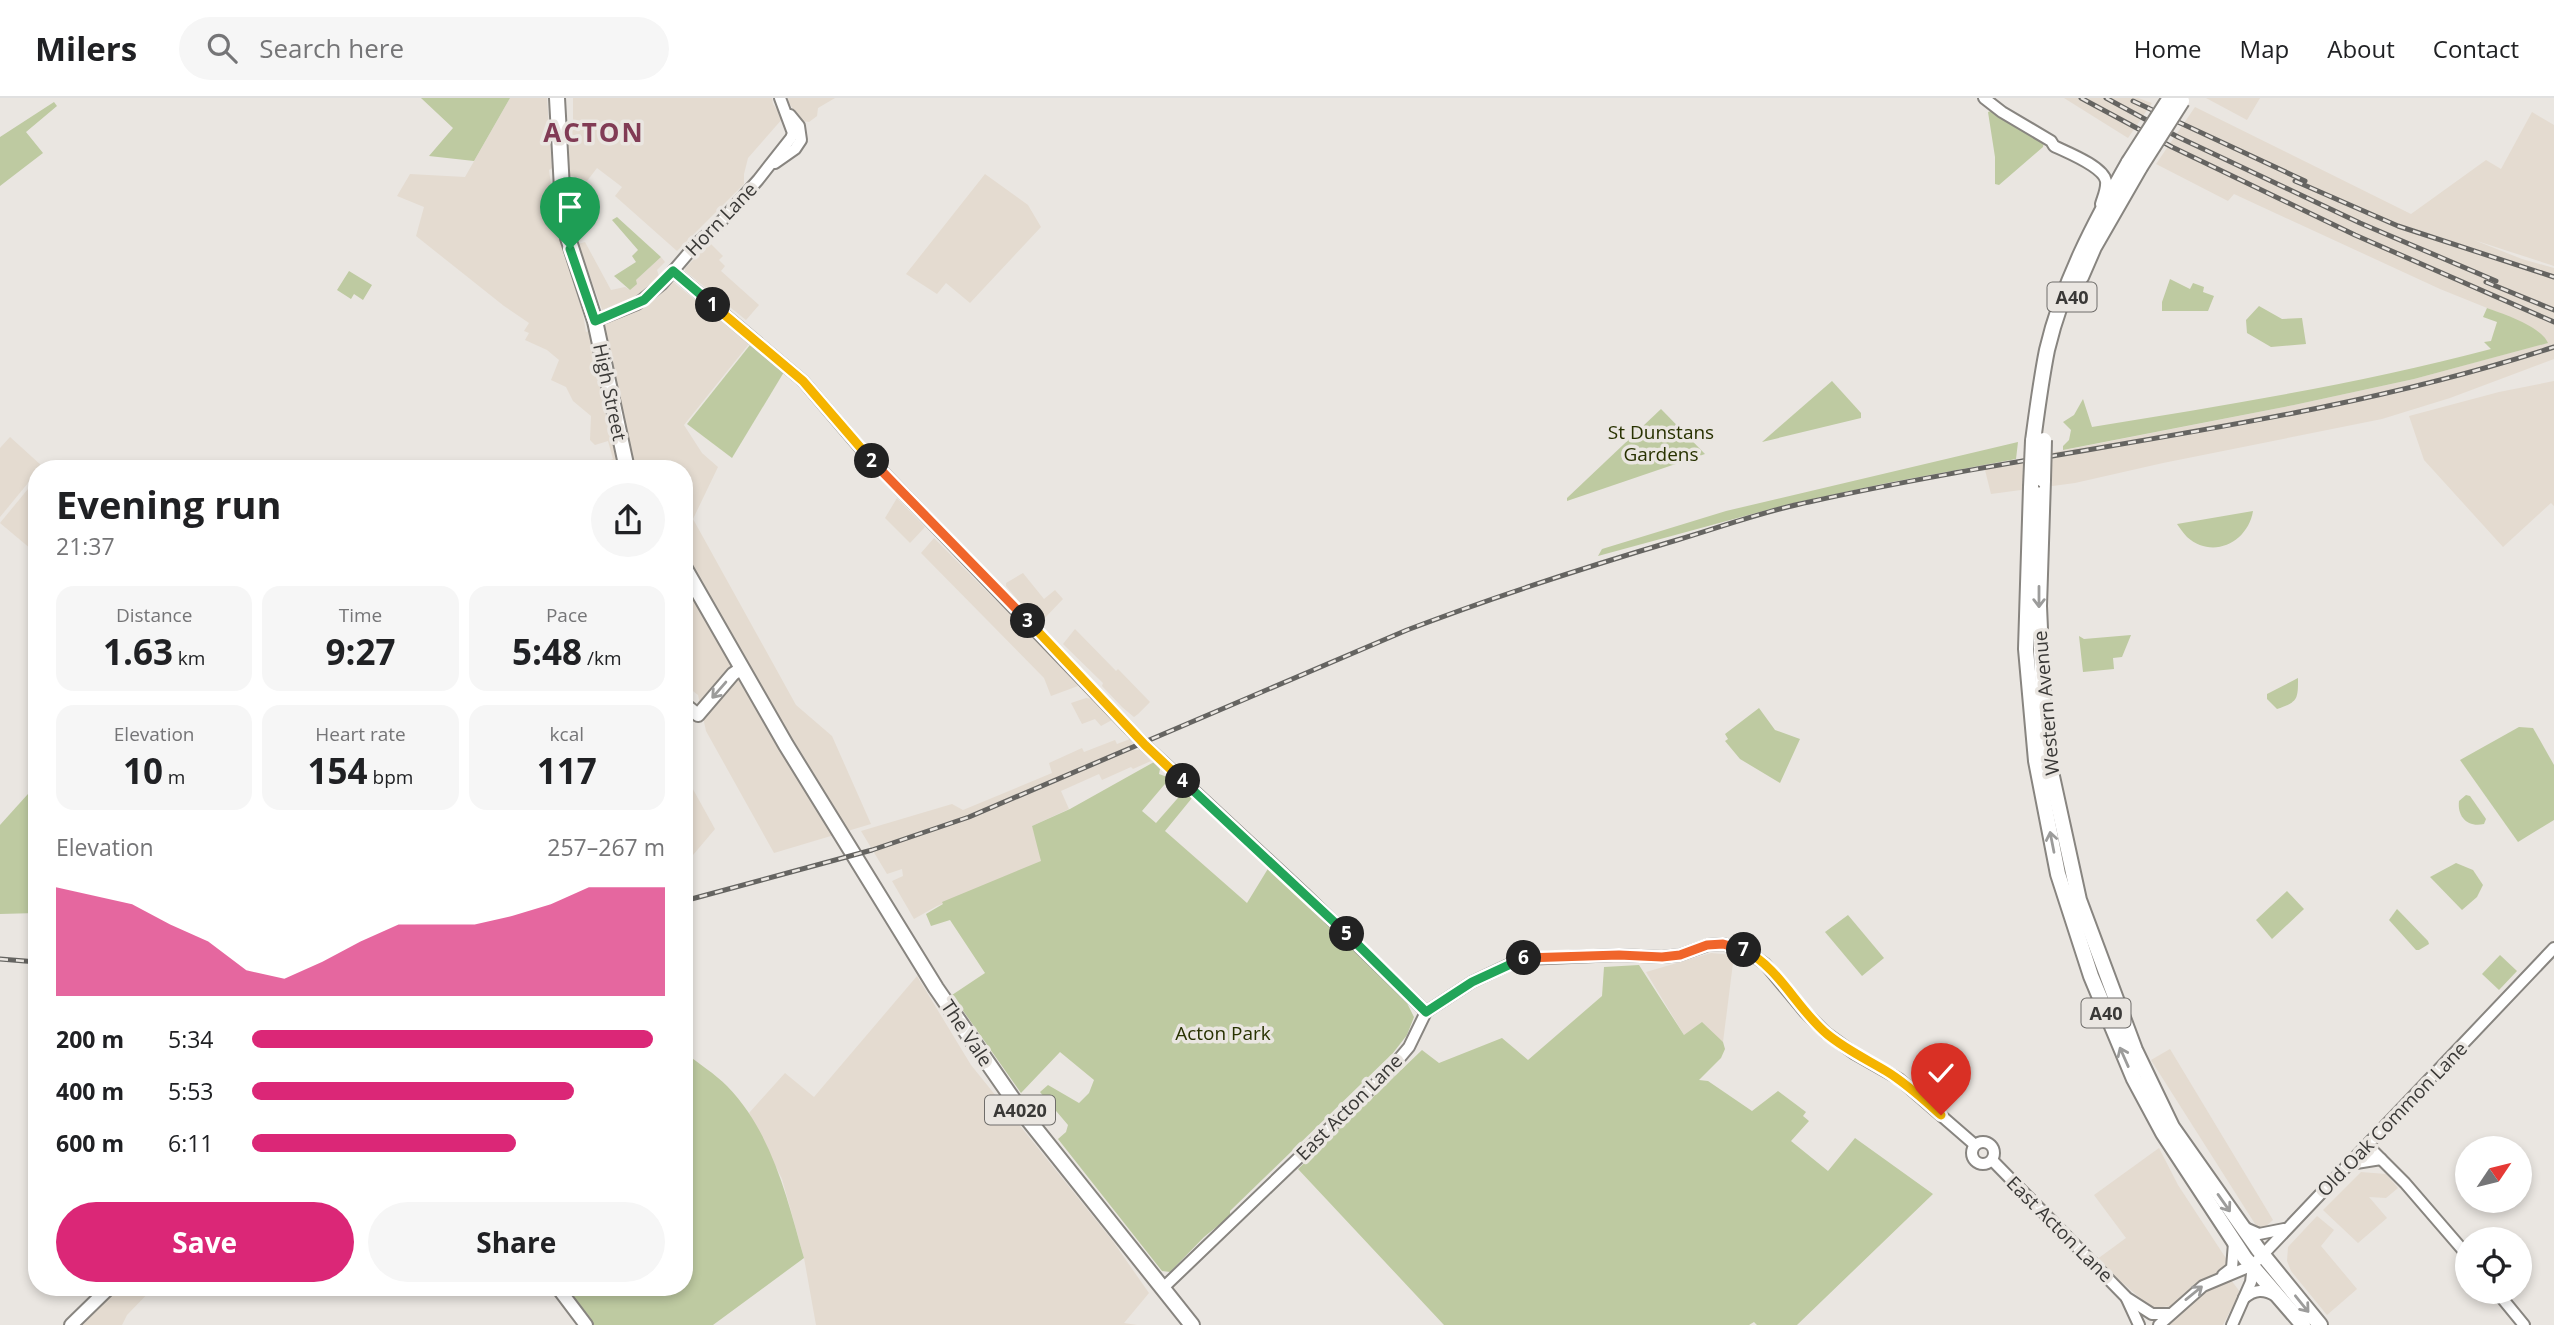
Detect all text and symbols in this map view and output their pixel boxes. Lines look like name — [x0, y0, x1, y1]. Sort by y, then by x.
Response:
search box — [179, 17, 669, 80]
text: Milers — [35, 26, 137, 71]
icon: search — [203, 29, 241, 67]
text: Search here — [259, 30, 404, 66]
text: Home — [2134, 32, 2202, 65]
text: Map — [2240, 32, 2289, 65]
text: About — [2327, 32, 2395, 65]
text: Contact — [2433, 32, 2519, 65]
district label: ACTON — [543, 114, 645, 150]
pin — [540, 177, 600, 249]
street label: Horn Lane — [679, 177, 763, 261]
icon: arrive — [551, 188, 589, 226]
road number: A40 — [2048, 282, 2096, 312]
pin: 1 — [696, 288, 730, 322]
text: 1 — [707, 291, 718, 317]
street label: High Street — [587, 341, 633, 443]
park label: St Dunstans Gardens — [1608, 419, 1714, 467]
pin: 2 — [854, 444, 890, 478]
text: 2 — [866, 447, 877, 473]
text: Evening run — [56, 478, 281, 530]
button: share — [591, 483, 665, 557]
text: 21:37 — [56, 530, 115, 562]
one-way arrow — [2032, 586, 2046, 609]
text: Distance — [116, 602, 192, 628]
text: Time — [339, 602, 382, 628]
text: Pace — [546, 602, 588, 628]
pin: 3 — [1010, 603, 1046, 638]
text: 3 — [1022, 607, 1033, 633]
text: 1.63 — [103, 628, 173, 675]
text: 9:27 — [325, 628, 396, 675]
text: 5:48 — [512, 628, 582, 675]
street label: Western Avenue — [2027, 630, 2065, 776]
text: km — [173, 645, 205, 671]
text: /km — [582, 645, 622, 671]
one-way arrow — [711, 681, 727, 699]
text: Elevation — [114, 721, 195, 747]
text: Heart rate — [315, 721, 406, 747]
text: kcal — [550, 721, 584, 747]
text: 10 — [123, 747, 163, 794]
text: 154 — [308, 747, 368, 794]
text: 117 — [537, 747, 597, 794]
text: m — [163, 764, 185, 790]
text: bpm — [368, 764, 413, 790]
pin: 4 — [1166, 764, 1200, 798]
text: 4 — [1177, 767, 1188, 793]
text: Elevation — [56, 831, 154, 863]
text: 257–267 m — [547, 831, 665, 863]
one-way arrow — [2045, 831, 2058, 854]
pin: 5 — [1330, 916, 1364, 952]
text: 5 — [1341, 920, 1352, 946]
pin: 7 — [1726, 932, 1762, 968]
text: 7 — [1738, 936, 1749, 962]
pin: 6 — [1506, 940, 1542, 976]
text: 6 — [1518, 944, 1529, 970]
street label: The Vale — [935, 995, 999, 1071]
road number: A40 — [2082, 998, 2130, 1028]
park label: Acton Park — [1175, 1020, 1271, 1046]
text: 200 m — [56, 1023, 124, 1055]
text: 5:34 — [168, 1023, 214, 1055]
street label: Old Oak Common Lane — [2311, 1036, 2473, 1202]
pin — [1911, 1043, 1971, 1115]
one-way arrow — [2117, 1047, 2130, 1069]
street label: East Acton Lane — [1290, 1048, 1408, 1166]
icon: check — [1922, 1054, 1960, 1092]
text: 400 m — [56, 1075, 124, 1107]
text: 5:53 — [168, 1075, 214, 1107]
road number: A4020 — [985, 1096, 1055, 1125]
text: 600 m — [56, 1127, 124, 1159]
text: 6:11 — [168, 1127, 214, 1159]
north arrow — [2455, 1136, 2532, 1213]
map controls — [2455, 1136, 2532, 1304]
street label: East Acton Lane — [2001, 1170, 2119, 1288]
one-way arrow — [2217, 1193, 2232, 1212]
button: Save — [56, 1202, 354, 1282]
button: Share — [368, 1202, 665, 1282]
button: locate — [2455, 1227, 2532, 1304]
one-way arrow — [2184, 1286, 2203, 1301]
one-way arrow — [2294, 1294, 2310, 1312]

